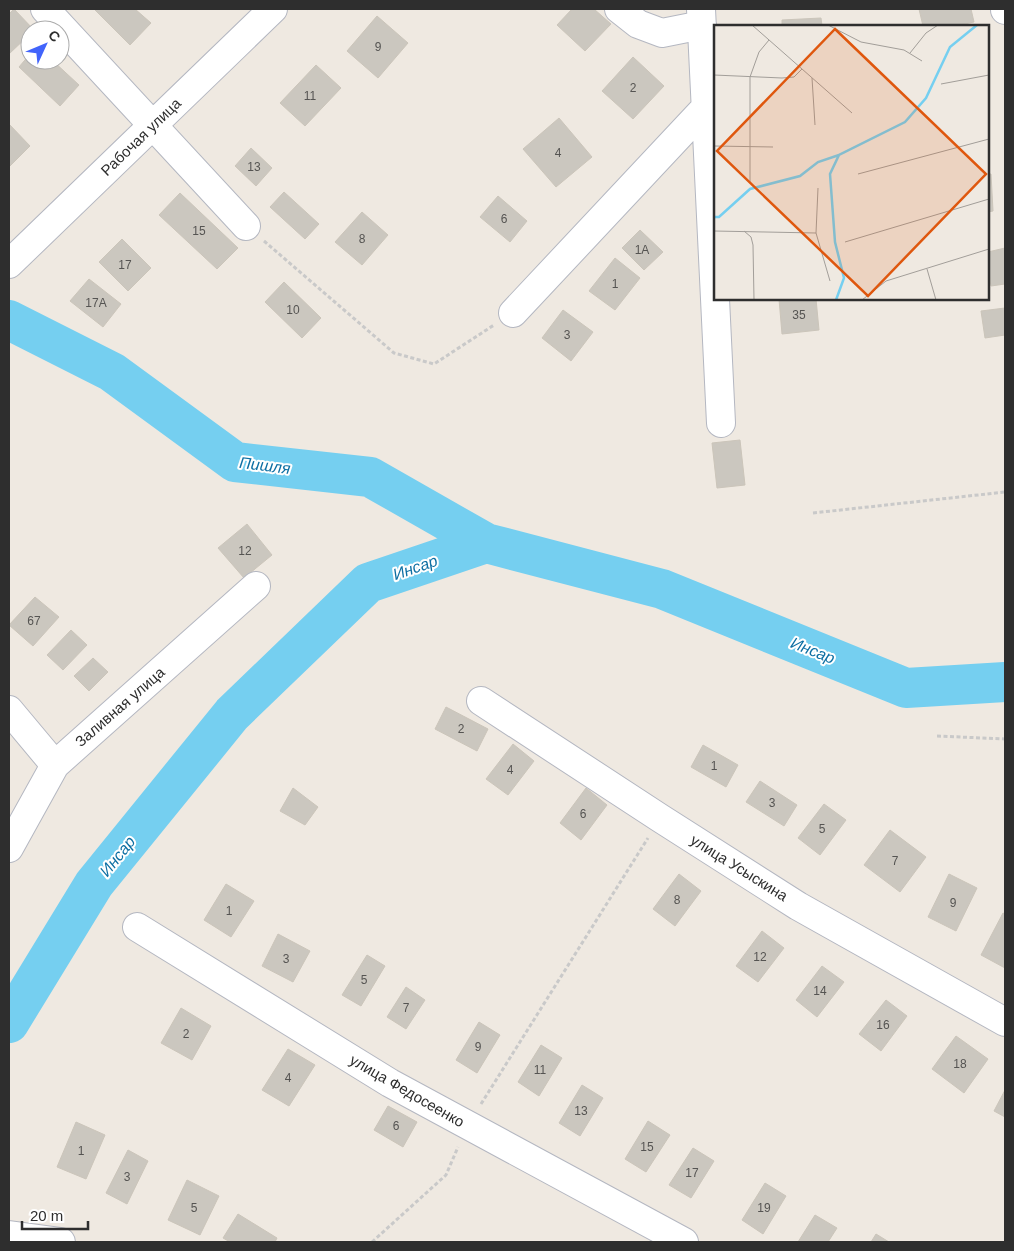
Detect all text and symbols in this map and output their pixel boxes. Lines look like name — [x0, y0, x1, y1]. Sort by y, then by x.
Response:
north arrow — [20, 20, 70, 70]
inset map — [714, 25, 989, 300]
text: С — [45, 27, 64, 45]
house number: 9 — [375, 40, 382, 54]
house number: 2 — [630, 81, 637, 95]
house number: 11 — [304, 89, 317, 103]
street label: Рабочая улица — [97, 94, 184, 179]
house number: 4 — [555, 146, 562, 160]
house number: 13 — [247, 160, 261, 174]
house number: 6 — [501, 212, 508, 226]
house number: 15 — [192, 224, 206, 238]
house number: 8 — [359, 232, 366, 246]
house number: 1А — [635, 243, 649, 257]
house number: 17 — [118, 258, 132, 272]
house number: 1 — [612, 277, 619, 291]
house number: 17А — [85, 296, 107, 310]
house number: 10 — [286, 303, 300, 317]
house number: 35 — [792, 308, 806, 322]
house number: 3 — [564, 328, 571, 342]
water label: Пишля — [238, 454, 292, 477]
house number: 12 — [238, 544, 252, 558]
water label: Инсар — [391, 552, 440, 583]
house number: 67 — [27, 614, 41, 628]
water label: Инсар — [788, 634, 837, 667]
street label: Заливная улица — [72, 663, 168, 750]
house number: 2 — [458, 722, 465, 736]
house number: 1 — [711, 759, 718, 773]
house number: 4 — [507, 763, 514, 777]
house number: 3 — [769, 796, 776, 810]
house number: 6 — [580, 807, 587, 821]
house number: 5 — [819, 822, 826, 836]
street label: улица Усыскина — [688, 831, 792, 905]
water label: Инсар — [96, 833, 139, 880]
house number: 7 — [892, 854, 899, 868]
house number: 8 — [674, 893, 681, 907]
house number: 9 — [950, 896, 957, 910]
house number: 1 — [226, 904, 233, 918]
house number: 12 — [753, 950, 767, 964]
house number: 3 — [283, 952, 290, 966]
house number: 5 — [361, 973, 368, 987]
house number: 14 — [813, 984, 827, 998]
house number: 7 — [403, 1001, 410, 1015]
house number: 16 — [876, 1018, 890, 1032]
house number: 2 — [183, 1027, 190, 1041]
house number: 9 — [475, 1040, 482, 1054]
street label: улица Федосеенко — [347, 1051, 468, 1130]
house number: 18 — [953, 1057, 967, 1071]
house number: 11 — [534, 1063, 547, 1077]
house number: 4 — [285, 1071, 292, 1085]
house number: 13 — [574, 1104, 588, 1118]
house number: 6 — [393, 1119, 400, 1133]
house number: 15 — [640, 1140, 654, 1154]
house number: 1 — [78, 1144, 85, 1158]
house number: 17 — [685, 1166, 699, 1180]
house number: 3 — [124, 1170, 131, 1184]
scale bar — [22, 1198, 89, 1230]
house number: 5 — [191, 1201, 198, 1215]
house number: 19 — [757, 1201, 771, 1215]
text: 20 m — [30, 1207, 63, 1224]

